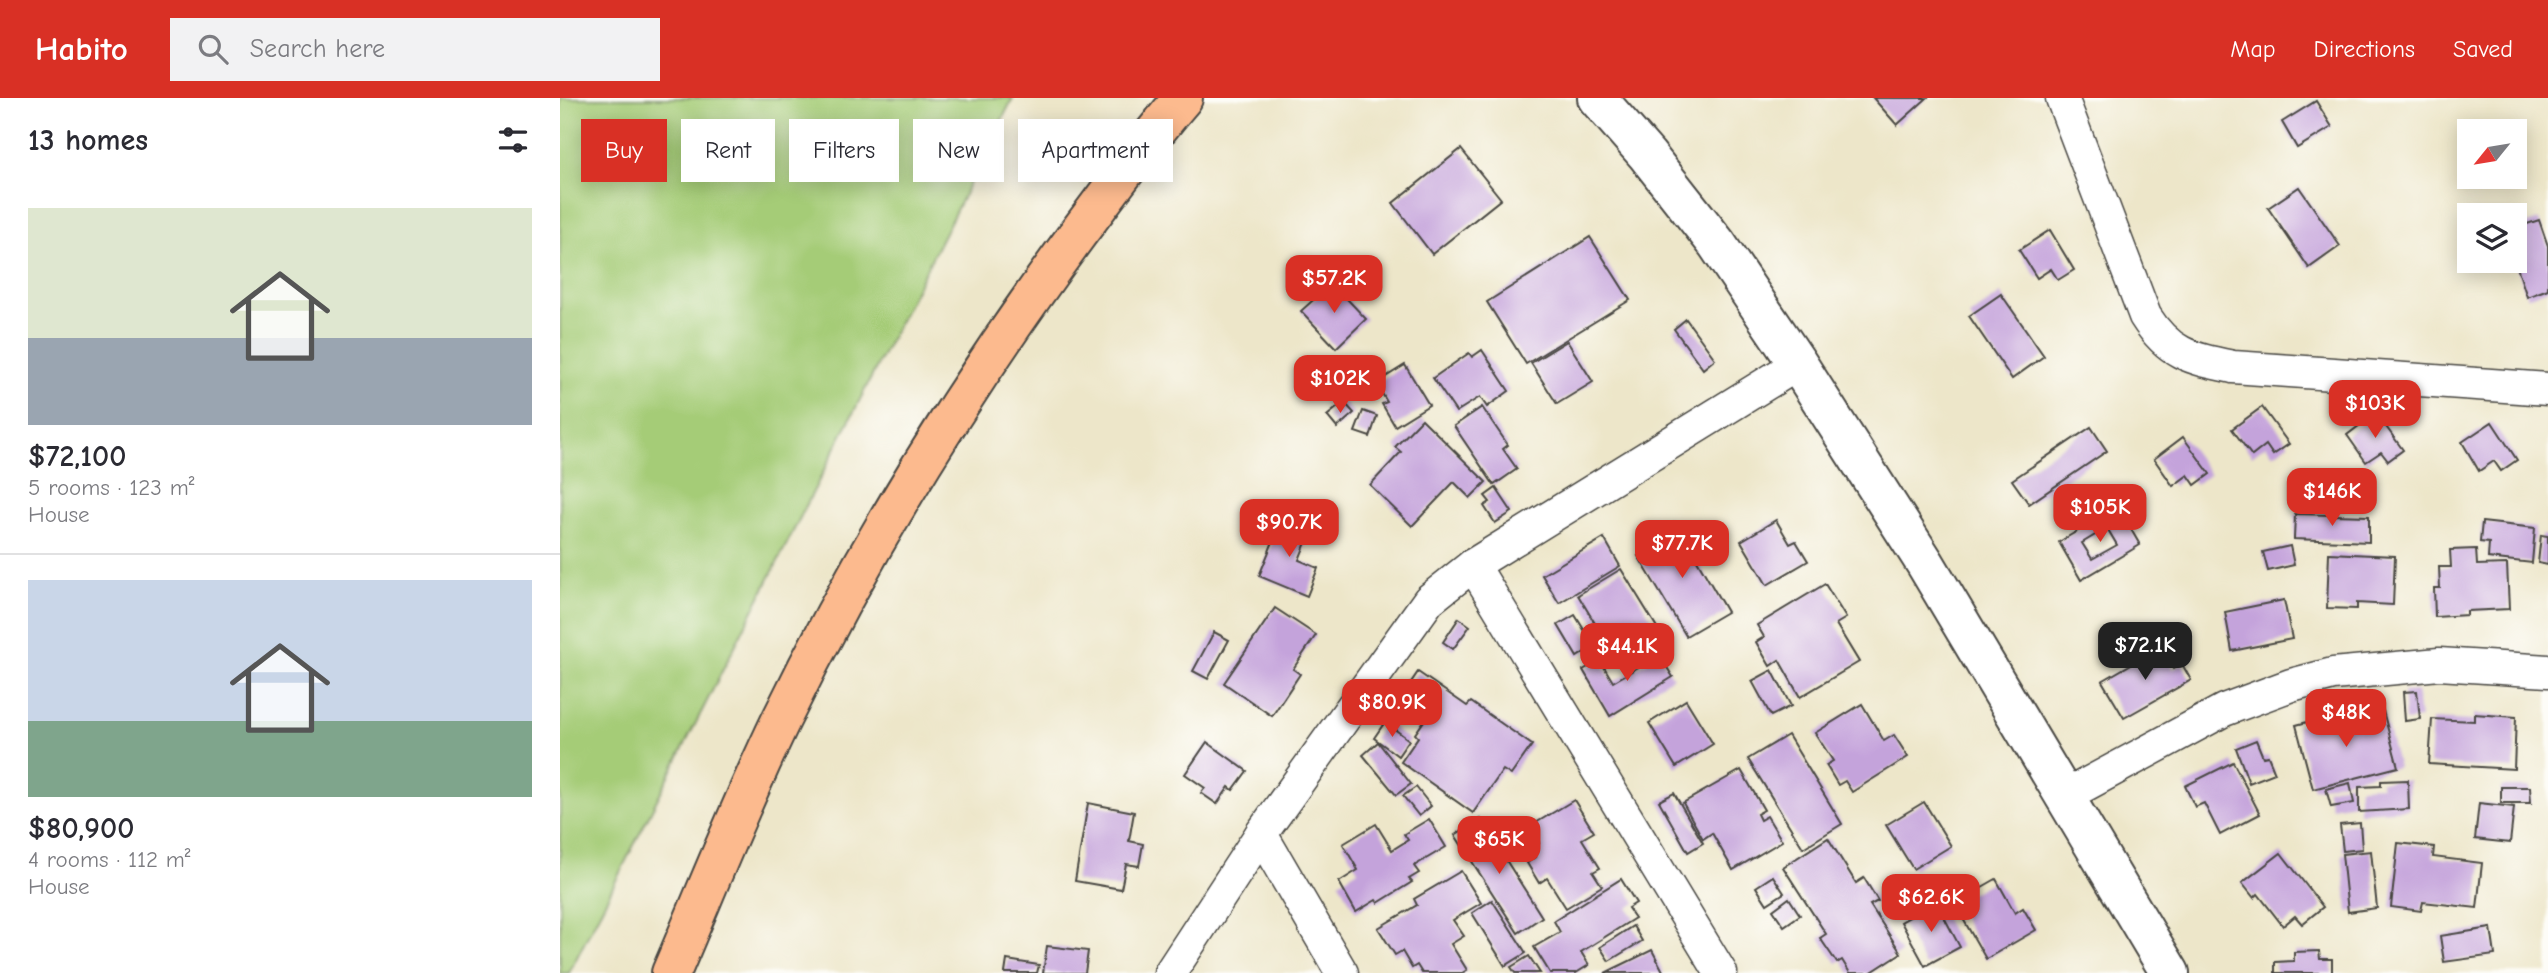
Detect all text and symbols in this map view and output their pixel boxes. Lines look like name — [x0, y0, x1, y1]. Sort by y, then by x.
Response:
search box — [170, 18, 660, 81]
text: Habito — [35, 30, 128, 68]
icon: search — [194, 30, 232, 68]
text: Search here — [250, 34, 385, 64]
text: Map — [2230, 35, 2276, 63]
text: Directions — [2314, 35, 2415, 63]
text: Saved — [2453, 35, 2513, 63]
chip: Buy — [581, 119, 667, 182]
chip: Rent — [681, 119, 775, 182]
chip: Filters — [789, 119, 899, 182]
chip: New — [913, 119, 1004, 182]
chip: Apartment — [1018, 119, 1173, 182]
north arrow — [2457, 119, 2527, 189]
map controls — [2457, 119, 2527, 273]
icon: filters — [494, 121, 532, 159]
text: 13 homes — [28, 123, 148, 158]
button: layers — [2457, 203, 2527, 273]
icon: home — [217, 253, 343, 379]
pin: $57.2K — [1277, 256, 1391, 315]
text: $57.2K — [1302, 264, 1366, 291]
pin: $102K — [1291, 356, 1389, 415]
text: $102K — [1310, 364, 1370, 391]
pin: $103K — [2326, 380, 2424, 440]
text: $103K — [2345, 389, 2405, 416]
text: $72,100 — [28, 439, 126, 474]
pin: $146K — [2283, 468, 2381, 528]
text: 5 rooms · 123 m² — [28, 474, 194, 501]
text: $146K — [2303, 477, 2361, 504]
pin: $105K — [2051, 484, 2149, 544]
text: $105K — [2069, 493, 2131, 520]
pin: $90.7K — [1232, 500, 1346, 559]
text: House — [28, 501, 90, 528]
text: $90.7K — [1256, 508, 1322, 535]
pin: $77.7K — [1625, 520, 1739, 580]
text: $77.7K — [1651, 529, 1713, 556]
pin: $72.1K — [2088, 622, 2202, 682]
pin: $44.1K — [1570, 624, 1684, 683]
icon: home — [217, 625, 343, 751]
text: $72.1K — [2114, 631, 2176, 658]
text: $44.1K — [1596, 632, 1658, 659]
pin: $80.9K — [1335, 680, 1449, 739]
text: $80.9K — [1358, 688, 1426, 715]
pin: $48K — [2305, 690, 2387, 749]
text: $48K — [2321, 698, 2371, 725]
text: $80,900 — [28, 811, 134, 846]
pin: $65K — [1458, 816, 1540, 876]
text: $65K — [1473, 825, 1525, 852]
text: 4 rooms · 112 m² — [28, 846, 191, 873]
text: House — [28, 873, 90, 900]
pin: $62.6K — [1874, 874, 1988, 934]
text: $62.6K — [1898, 883, 1964, 910]

